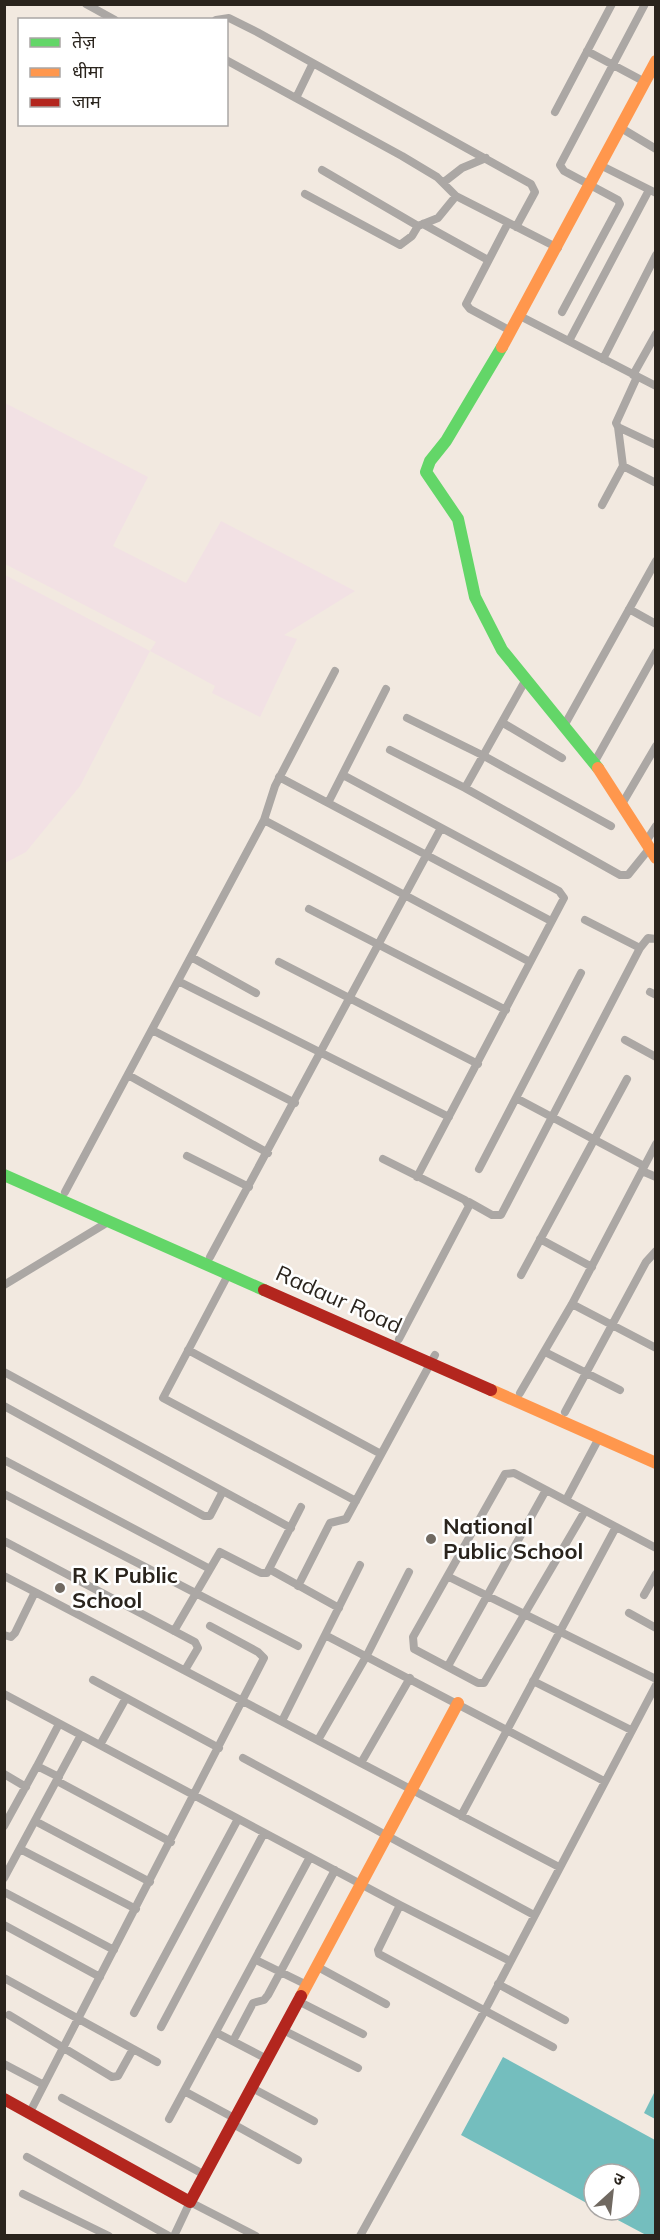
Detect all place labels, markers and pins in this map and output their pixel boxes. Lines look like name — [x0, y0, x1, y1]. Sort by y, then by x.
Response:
place label: National Public School — [443, 1512, 583, 1565]
marker: National Public School — [424, 1532, 438, 1546]
place label: R K Public School — [72, 1561, 178, 1614]
marker: R K Public School — [53, 1581, 67, 1595]

